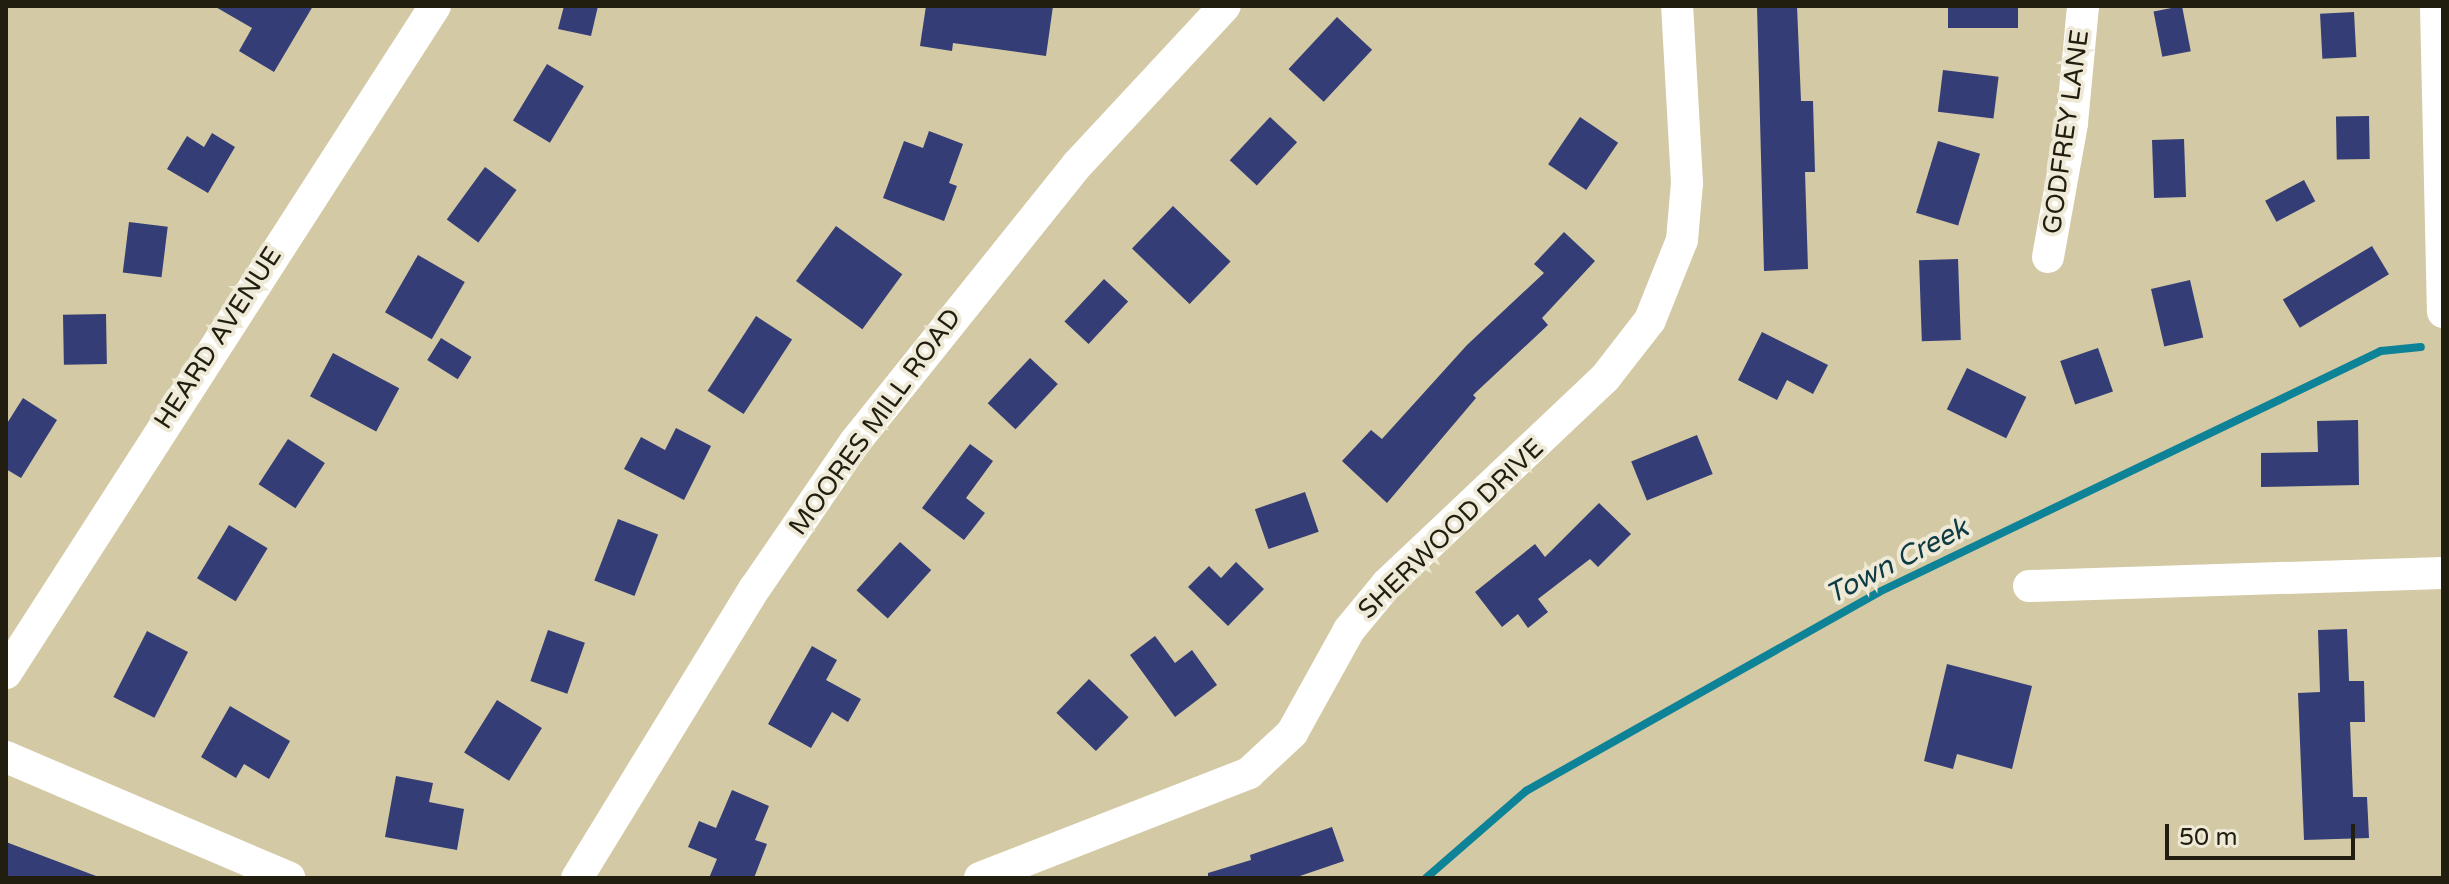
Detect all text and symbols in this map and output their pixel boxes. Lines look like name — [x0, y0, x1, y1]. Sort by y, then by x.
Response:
street label: GODFREY LANE — [2036, 28, 2096, 236]
street label: HEARD AVENUE — [148, 241, 288, 435]
street label: MOORES MILL ROAD — [782, 303, 968, 541]
street label: SHERWOOD DRIVE — [1352, 432, 1550, 626]
water label: Town Creek — [1820, 511, 1974, 611]
scale bar — [2169, 808, 2359, 858]
text: 50 m — [2179, 823, 2237, 852]

